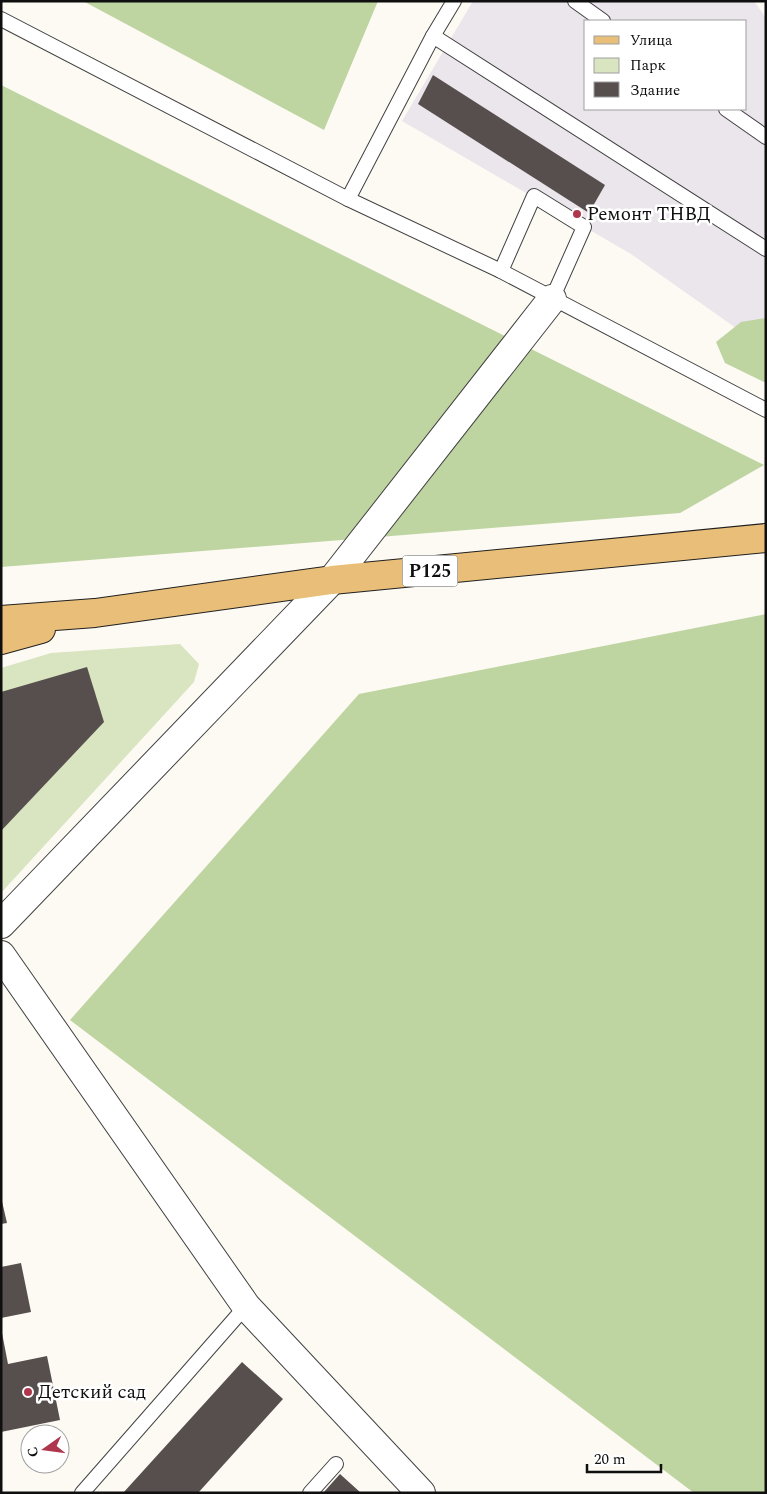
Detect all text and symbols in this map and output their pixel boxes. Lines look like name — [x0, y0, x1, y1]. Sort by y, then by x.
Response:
legend — [584, 20, 747, 110]
text: Улица — [630, 29, 673, 52]
text: Парк — [630, 54, 666, 77]
text: Здание — [630, 79, 680, 102]
place label: Ремонт ТНВД — [587, 200, 711, 229]
marker: Ремонт ТНВД — [571, 208, 583, 220]
road number: Р125 — [402, 556, 458, 586]
place label: Детский сад — [38, 1378, 146, 1407]
marker: Детский сад — [22, 1386, 34, 1398]
north arrow — [20, 1424, 70, 1474]
scale bar — [587, 1442, 661, 1474]
text: С — [21, 1445, 44, 1459]
text: 20 m — [594, 1448, 626, 1471]

